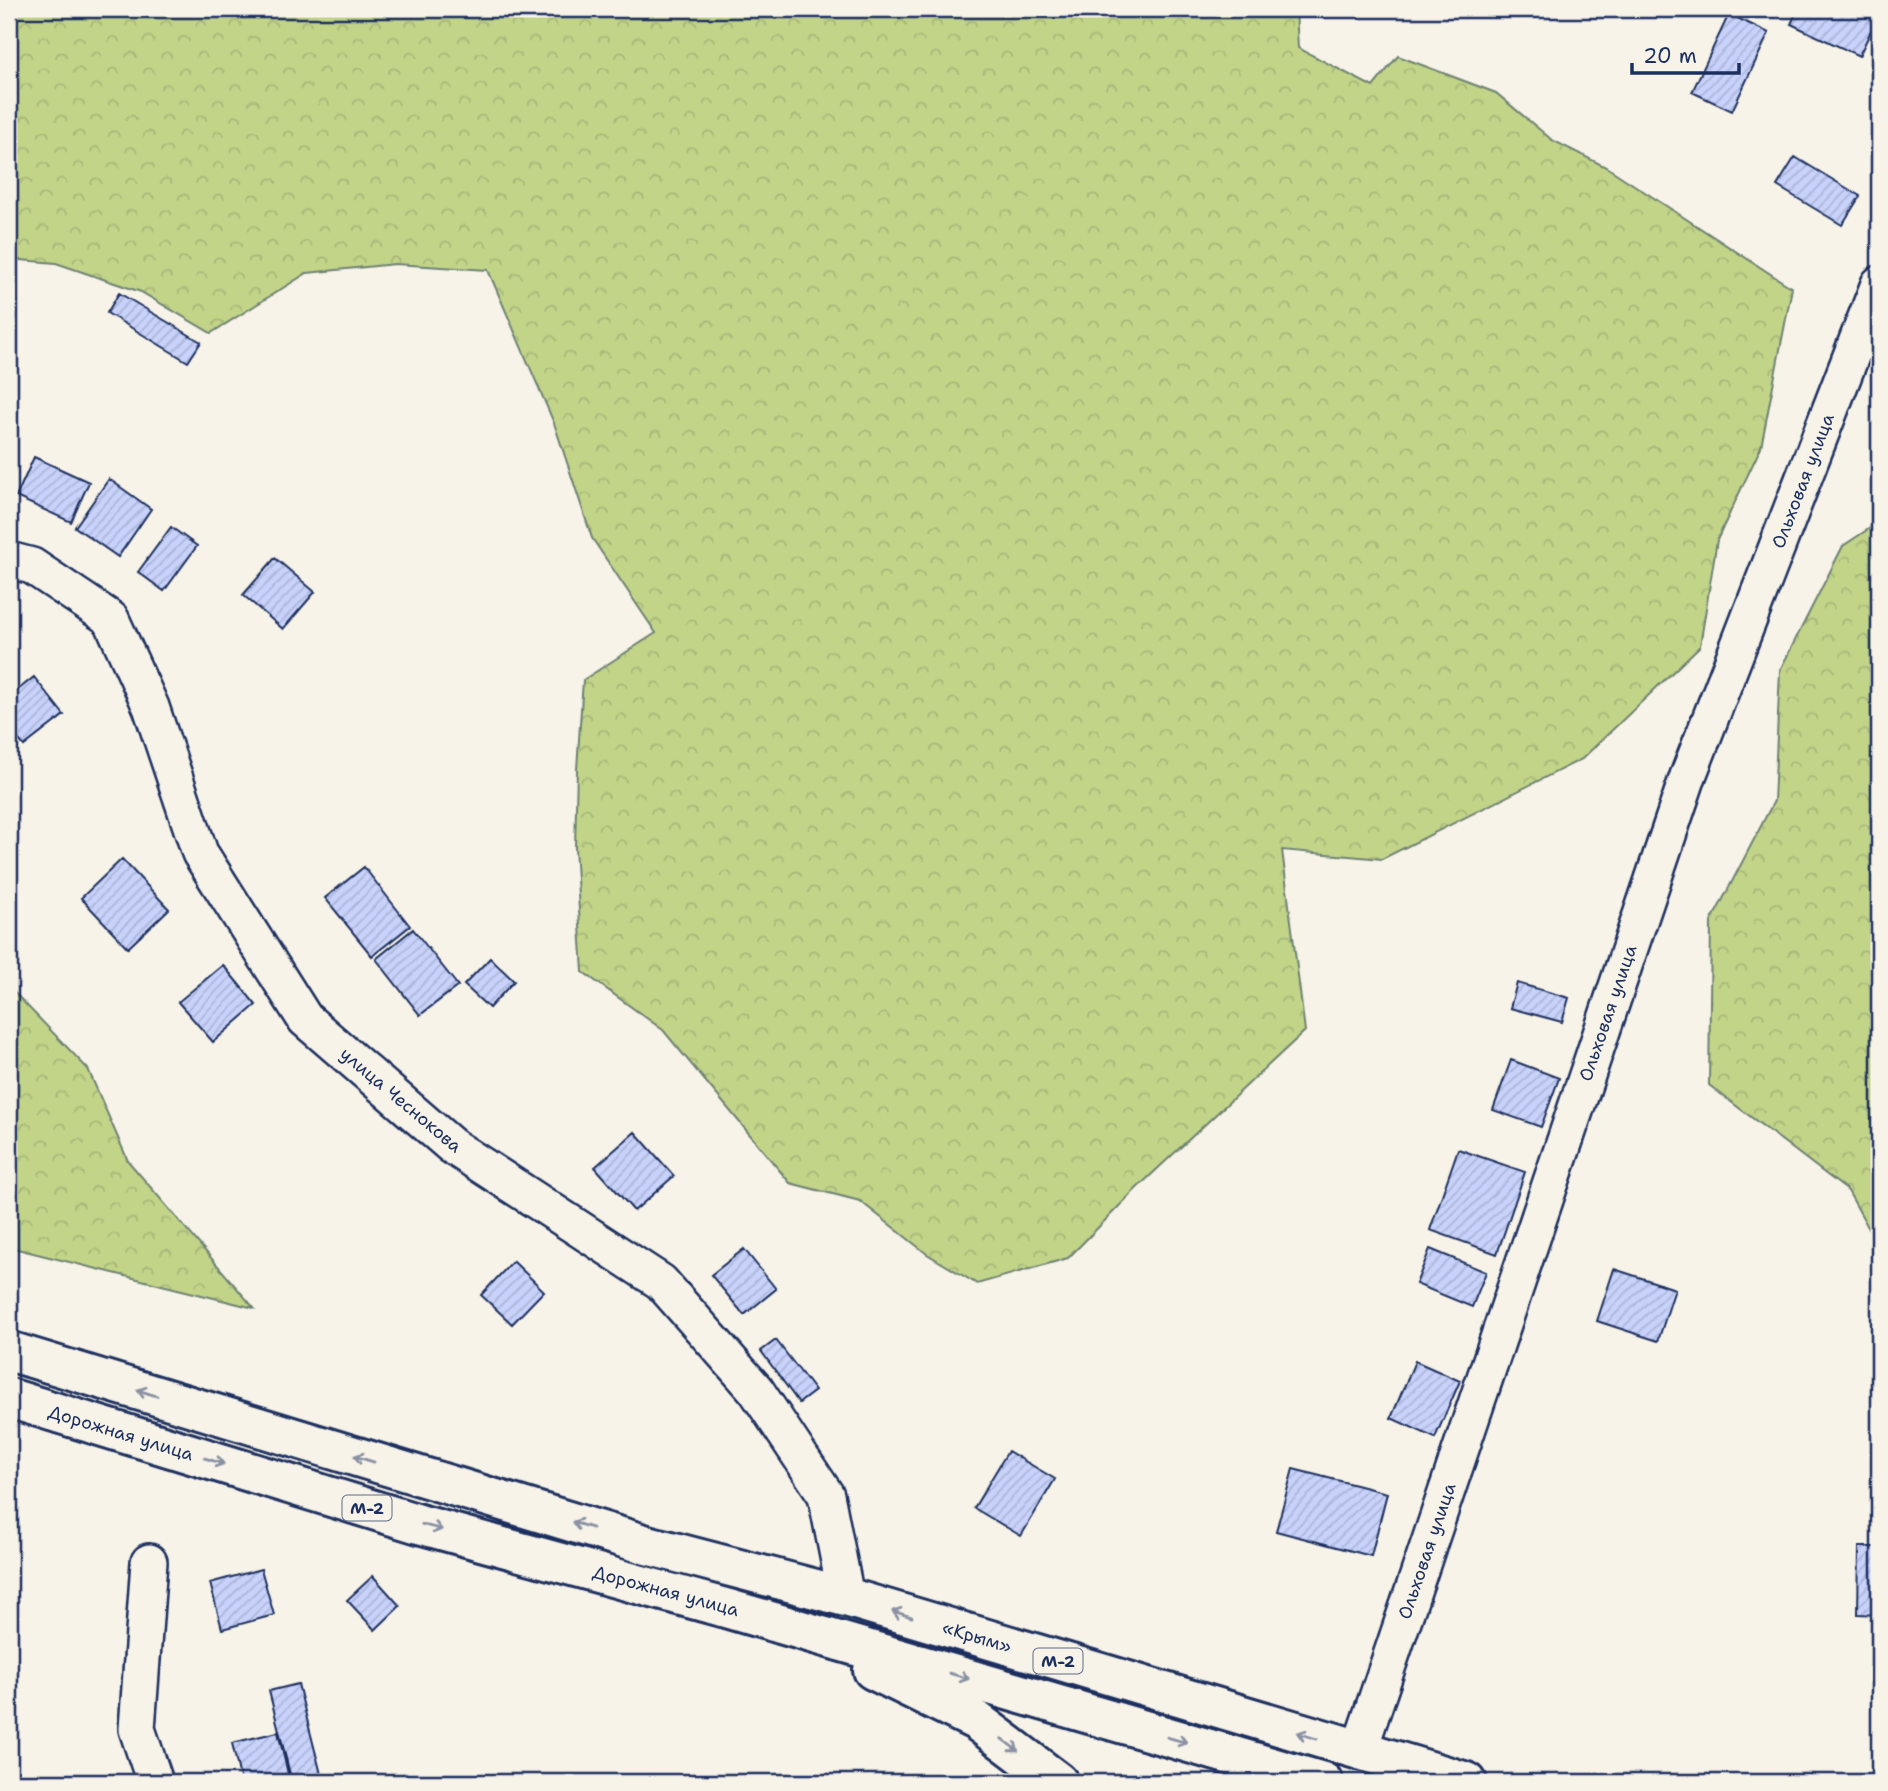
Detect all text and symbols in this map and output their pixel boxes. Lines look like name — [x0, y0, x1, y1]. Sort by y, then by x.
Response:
scale bar — [1632, 32, 1739, 76]
text: 20 m — [1643, 42, 1697, 70]
street label: Ольховая улица — [1766, 410, 1840, 552]
street label: Ольховая улица — [1573, 942, 1643, 1084]
street label: улица Чеснокова — [335, 1042, 467, 1158]
one-way arrow — [136, 1385, 158, 1398]
street label: Дорожная улица — [45, 1400, 197, 1466]
one-way arrow — [354, 1451, 376, 1464]
one-way arrow — [203, 1456, 225, 1469]
street label: Ольховая улица — [1392, 1480, 1462, 1622]
road number: М-2 — [342, 1496, 392, 1520]
one-way arrow — [571, 1517, 593, 1530]
one-way arrow — [421, 1522, 443, 1535]
street label: Дорожная улица — [590, 1560, 742, 1622]
one-way arrow — [891, 1607, 913, 1619]
street label: «Крым» — [940, 1615, 1014, 1659]
road number: М-2 — [1034, 1648, 1082, 1674]
one-way arrow — [948, 1670, 970, 1683]
one-way arrow — [1297, 1728, 1319, 1741]
one-way arrow — [1166, 1734, 1188, 1747]
one-way arrow — [1000, 1738, 1018, 1753]

